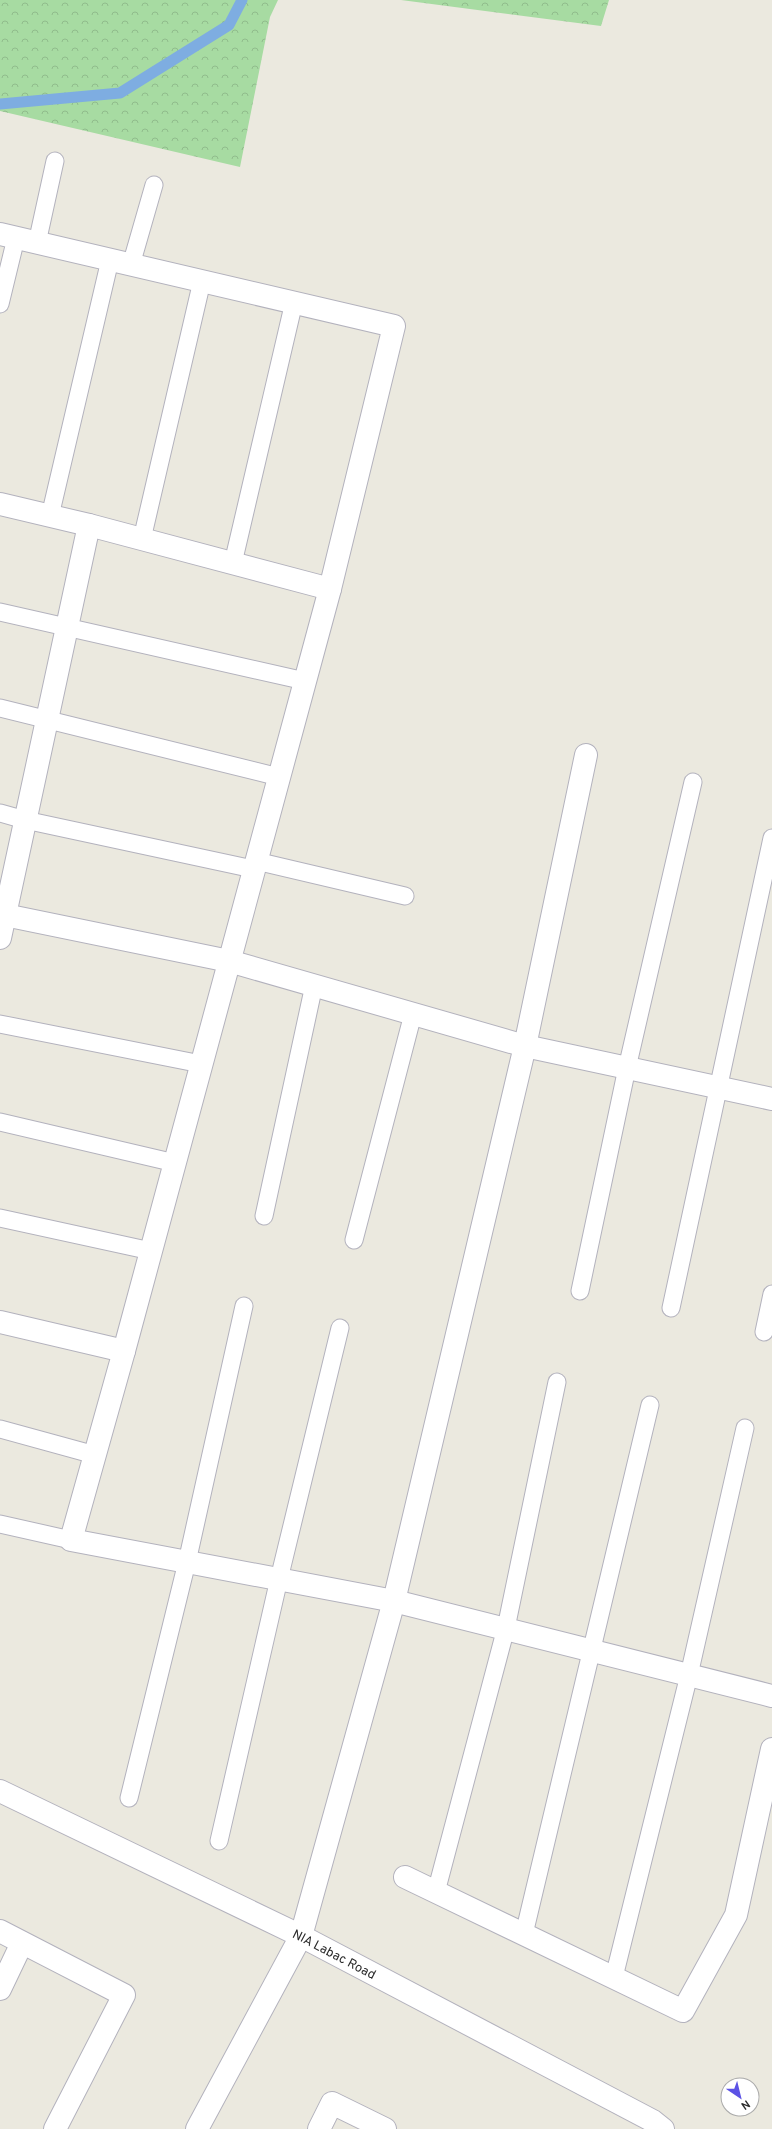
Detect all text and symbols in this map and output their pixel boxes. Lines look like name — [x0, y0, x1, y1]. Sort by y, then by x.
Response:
street label: NIA Labac Road — [289, 1927, 378, 1984]
north arrow — [720, 2077, 760, 2117]
text: N — [738, 2096, 752, 2112]

